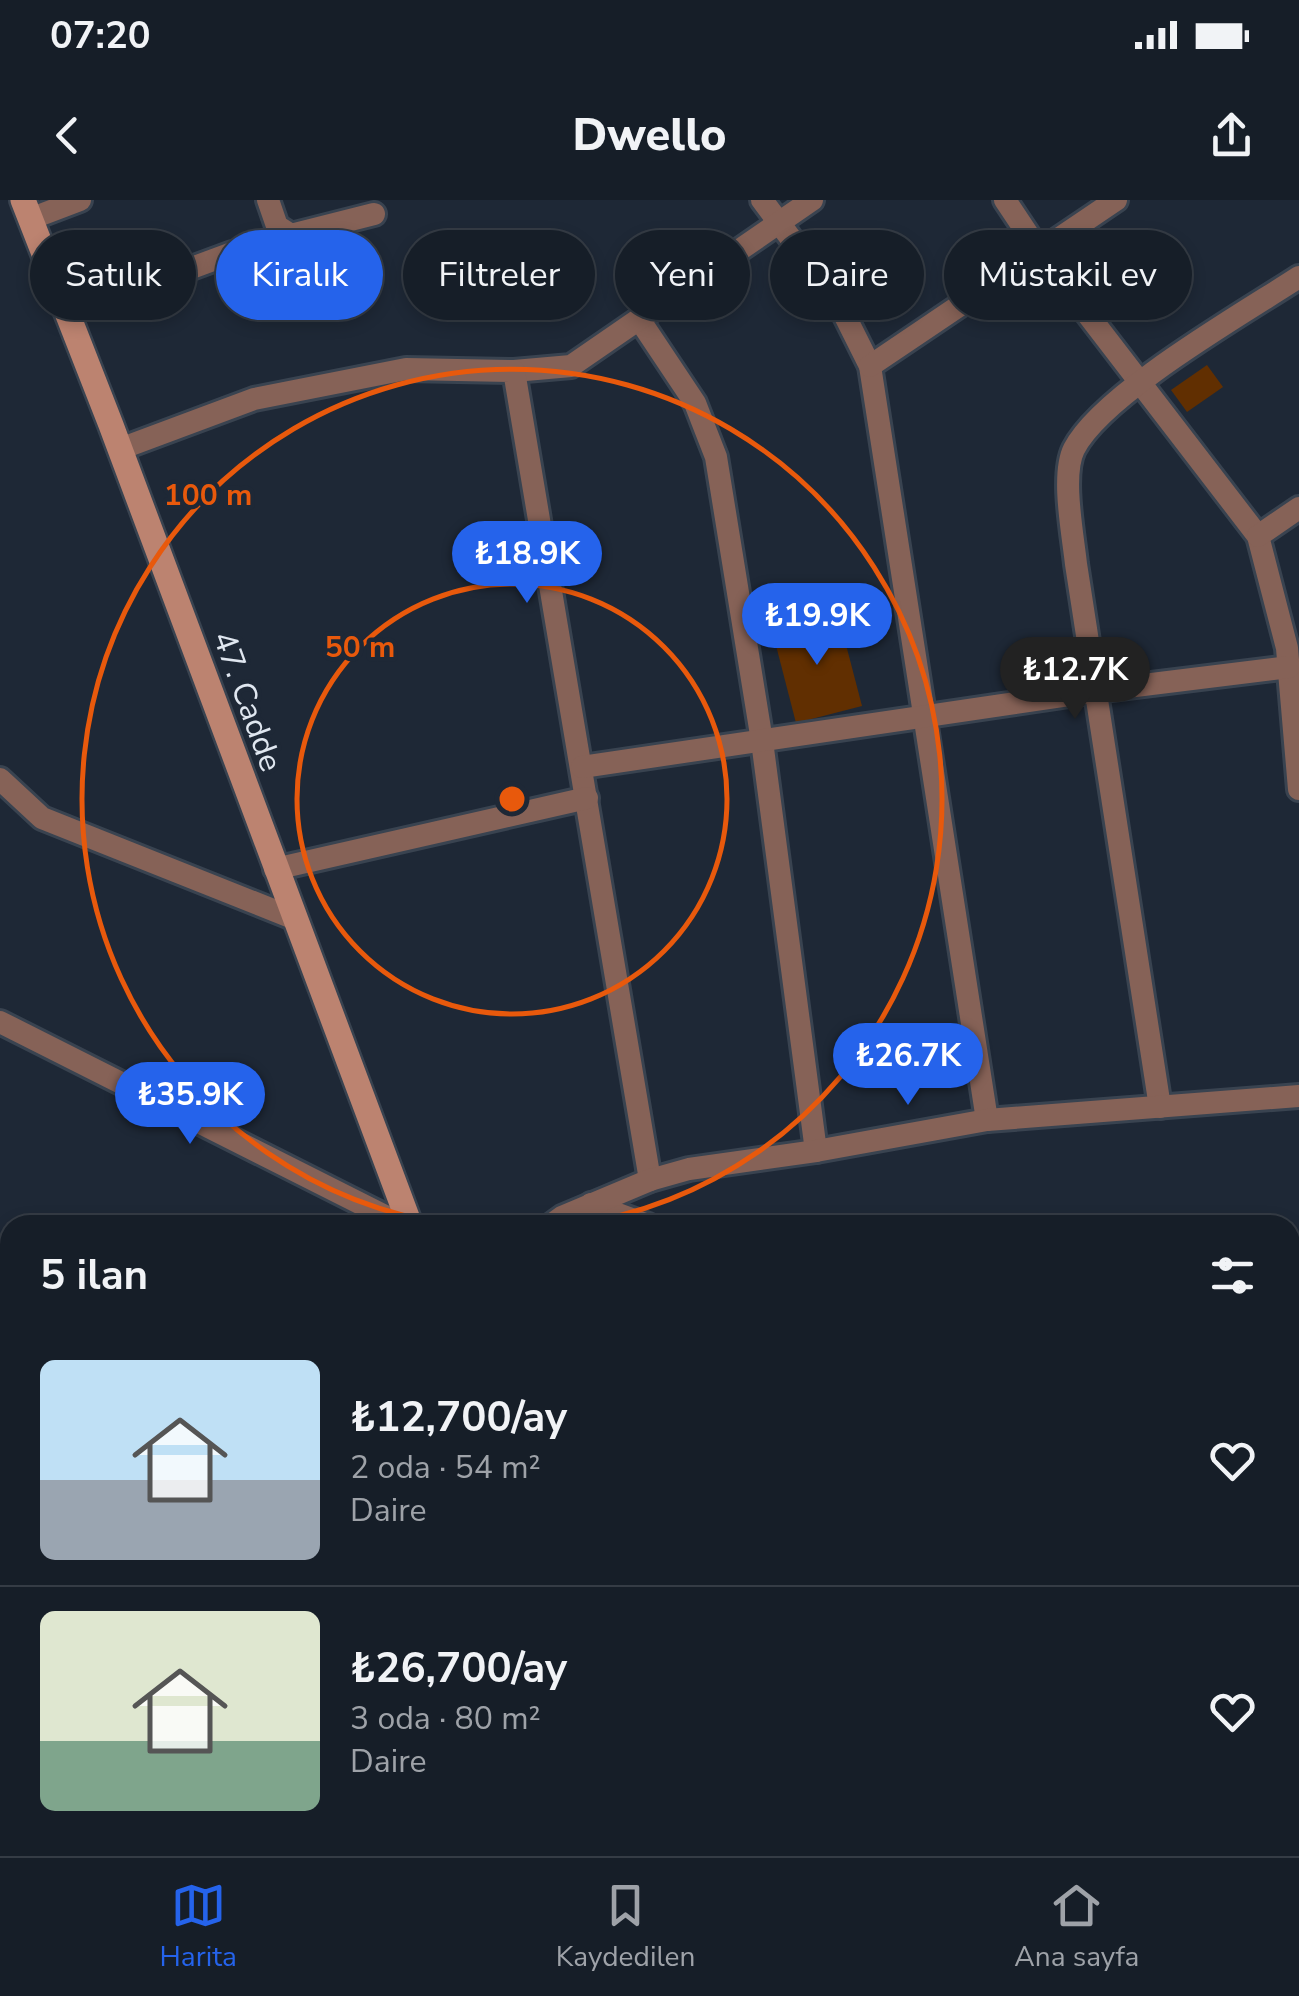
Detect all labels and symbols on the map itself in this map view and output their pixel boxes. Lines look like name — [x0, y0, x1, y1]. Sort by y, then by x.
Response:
text: 100 m — [164, 475, 252, 516]
pin: ₺18.9K — [446, 521, 608, 606]
pin: ₺19.9K — [736, 583, 898, 668]
street label: 47. Cadde — [202, 625, 293, 777]
text: 50 m — [325, 627, 395, 668]
pin: ₺12.7K — [994, 637, 1156, 722]
centre of rings — [494, 781, 530, 817]
pin: ₺26.7K — [827, 1023, 989, 1108]
pin: ₺35.9K — [109, 1062, 271, 1147]

